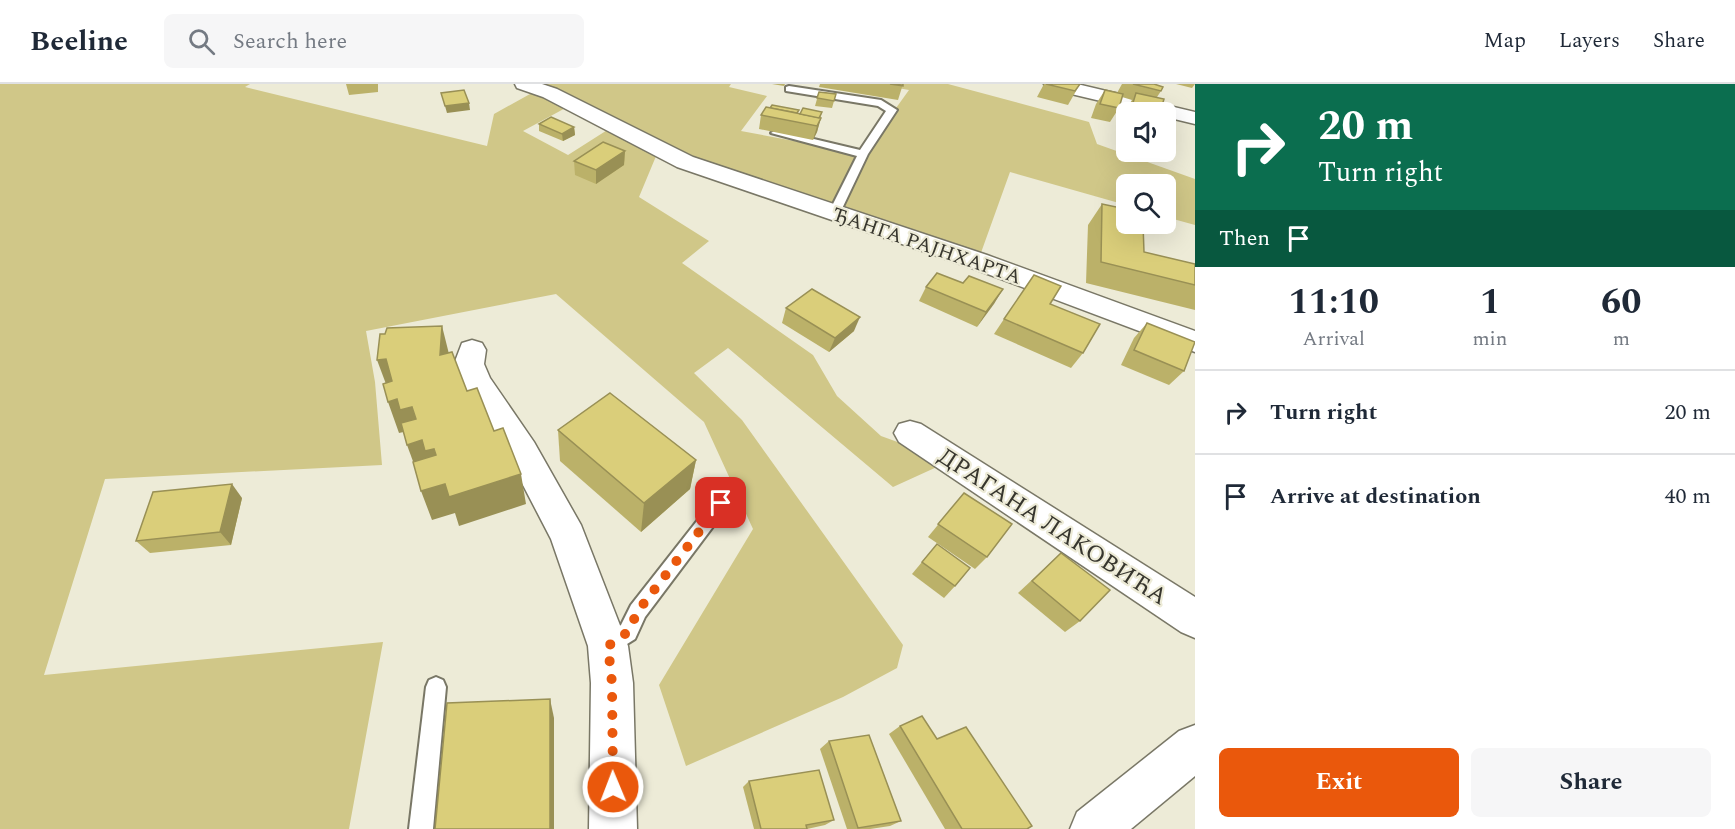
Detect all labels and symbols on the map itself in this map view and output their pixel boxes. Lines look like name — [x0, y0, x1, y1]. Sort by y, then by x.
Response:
street label: ЂАНГА РАЈНХАРТА — [828, 200, 1025, 292]
street label: ДРАГАНА ЛАКОВИЋА — [931, 439, 1174, 615]
pin — [695, 477, 746, 528]
position arrow — [581, 755, 645, 819]

